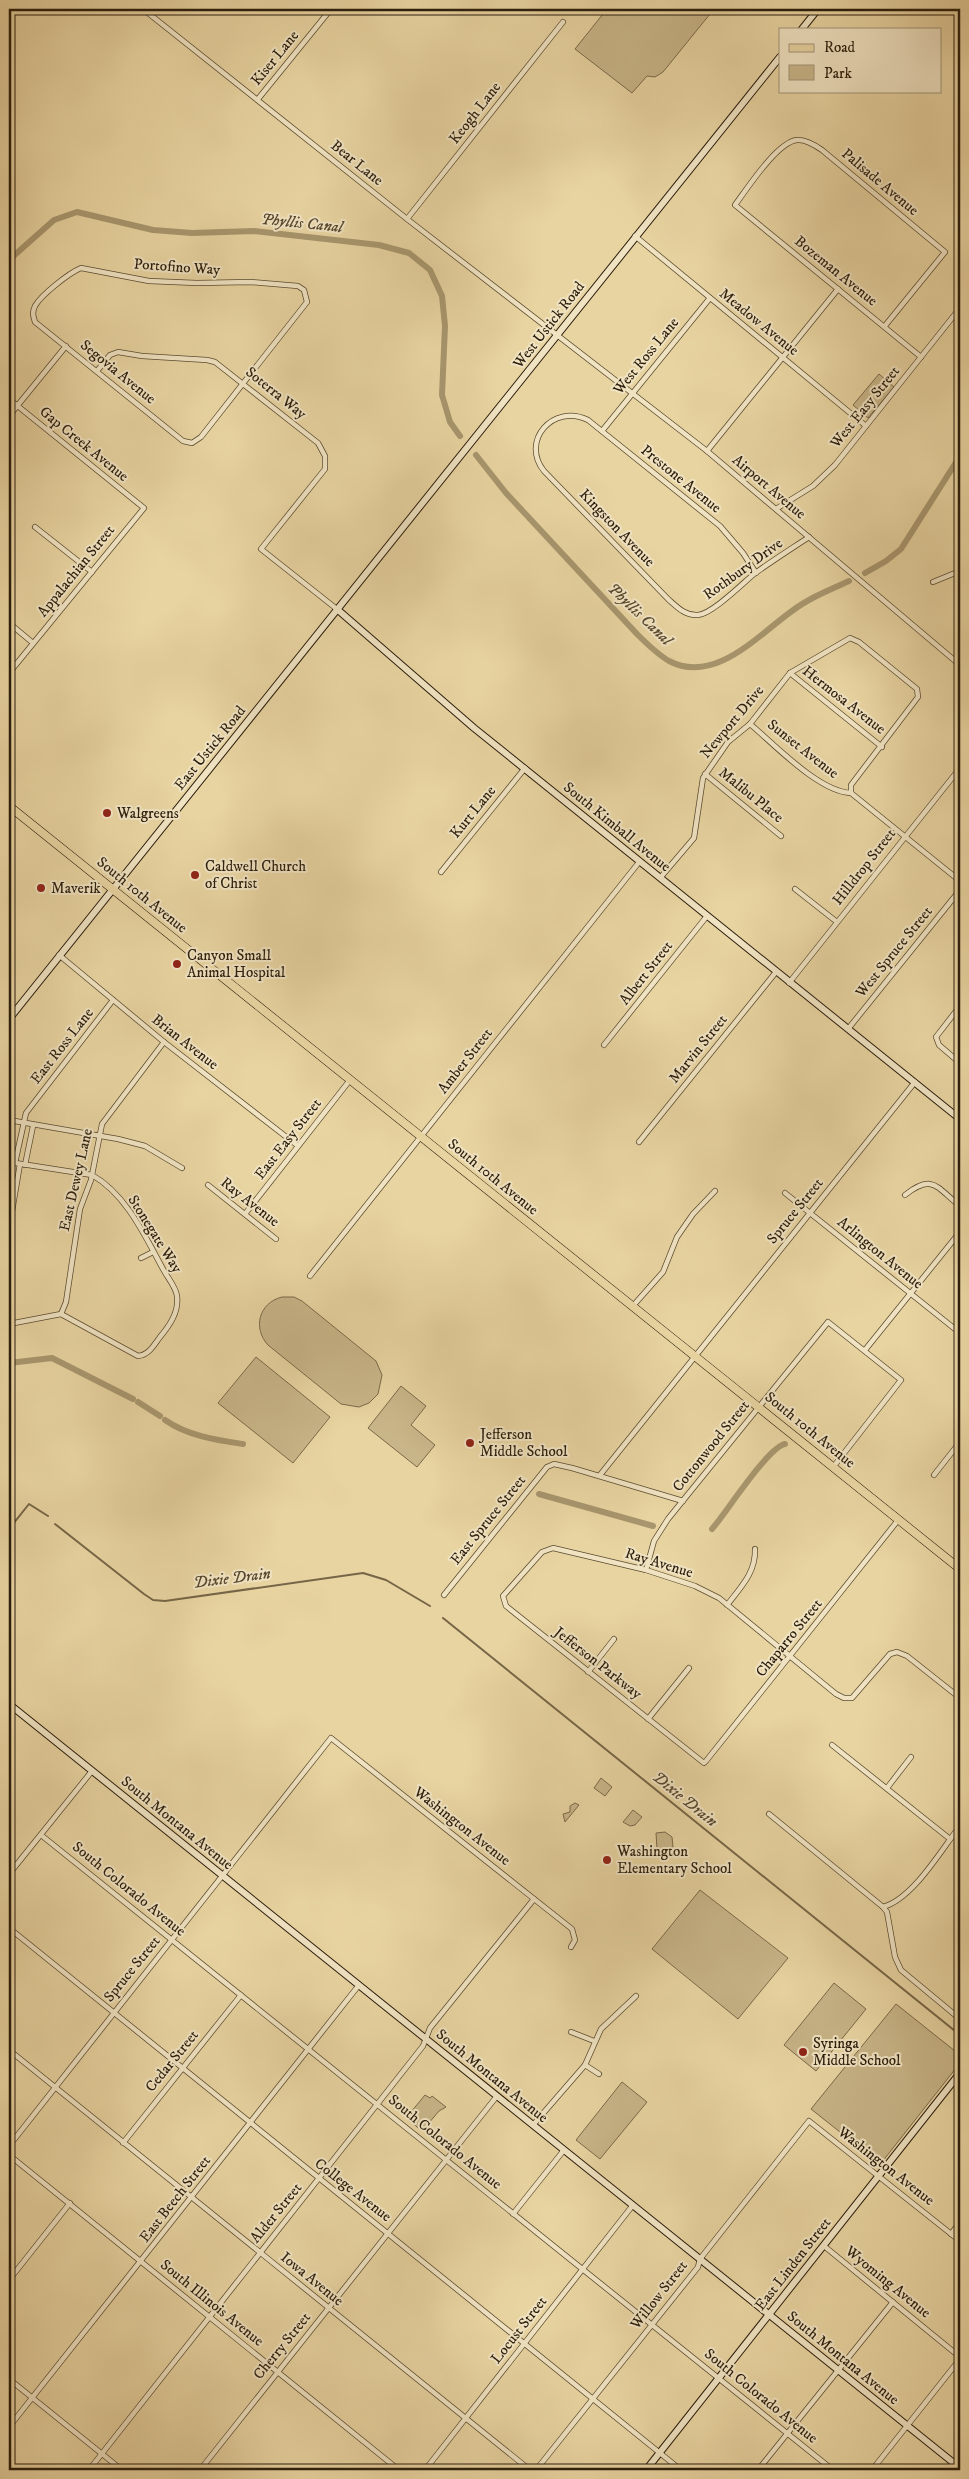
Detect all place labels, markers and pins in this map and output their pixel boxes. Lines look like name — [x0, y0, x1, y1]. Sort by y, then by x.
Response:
place label: Walgreens — [116, 804, 179, 823]
marker: Walgreens — [101, 807, 113, 819]
place label: Caldwell Church of Christ — [205, 857, 306, 893]
marker: Caldwell Church of Christ — [189, 869, 201, 881]
place label: Maverik — [51, 879, 101, 898]
marker: Maverik — [35, 882, 47, 894]
place label: Canyon Small Animal Hospital — [187, 946, 286, 982]
marker: Canyon Small Animal Hospital — [171, 958, 183, 970]
place label: Jefferson Middle School — [478, 1425, 568, 1461]
marker: Jefferson Middle School — [464, 1437, 476, 1449]
place label: Washington Elementary School — [616, 1842, 732, 1878]
marker: Washington Elementary School — [601, 1854, 613, 1866]
place label: Syringa Middle School — [813, 2034, 901, 2070]
marker: Syringa Middle School — [797, 2046, 809, 2058]

